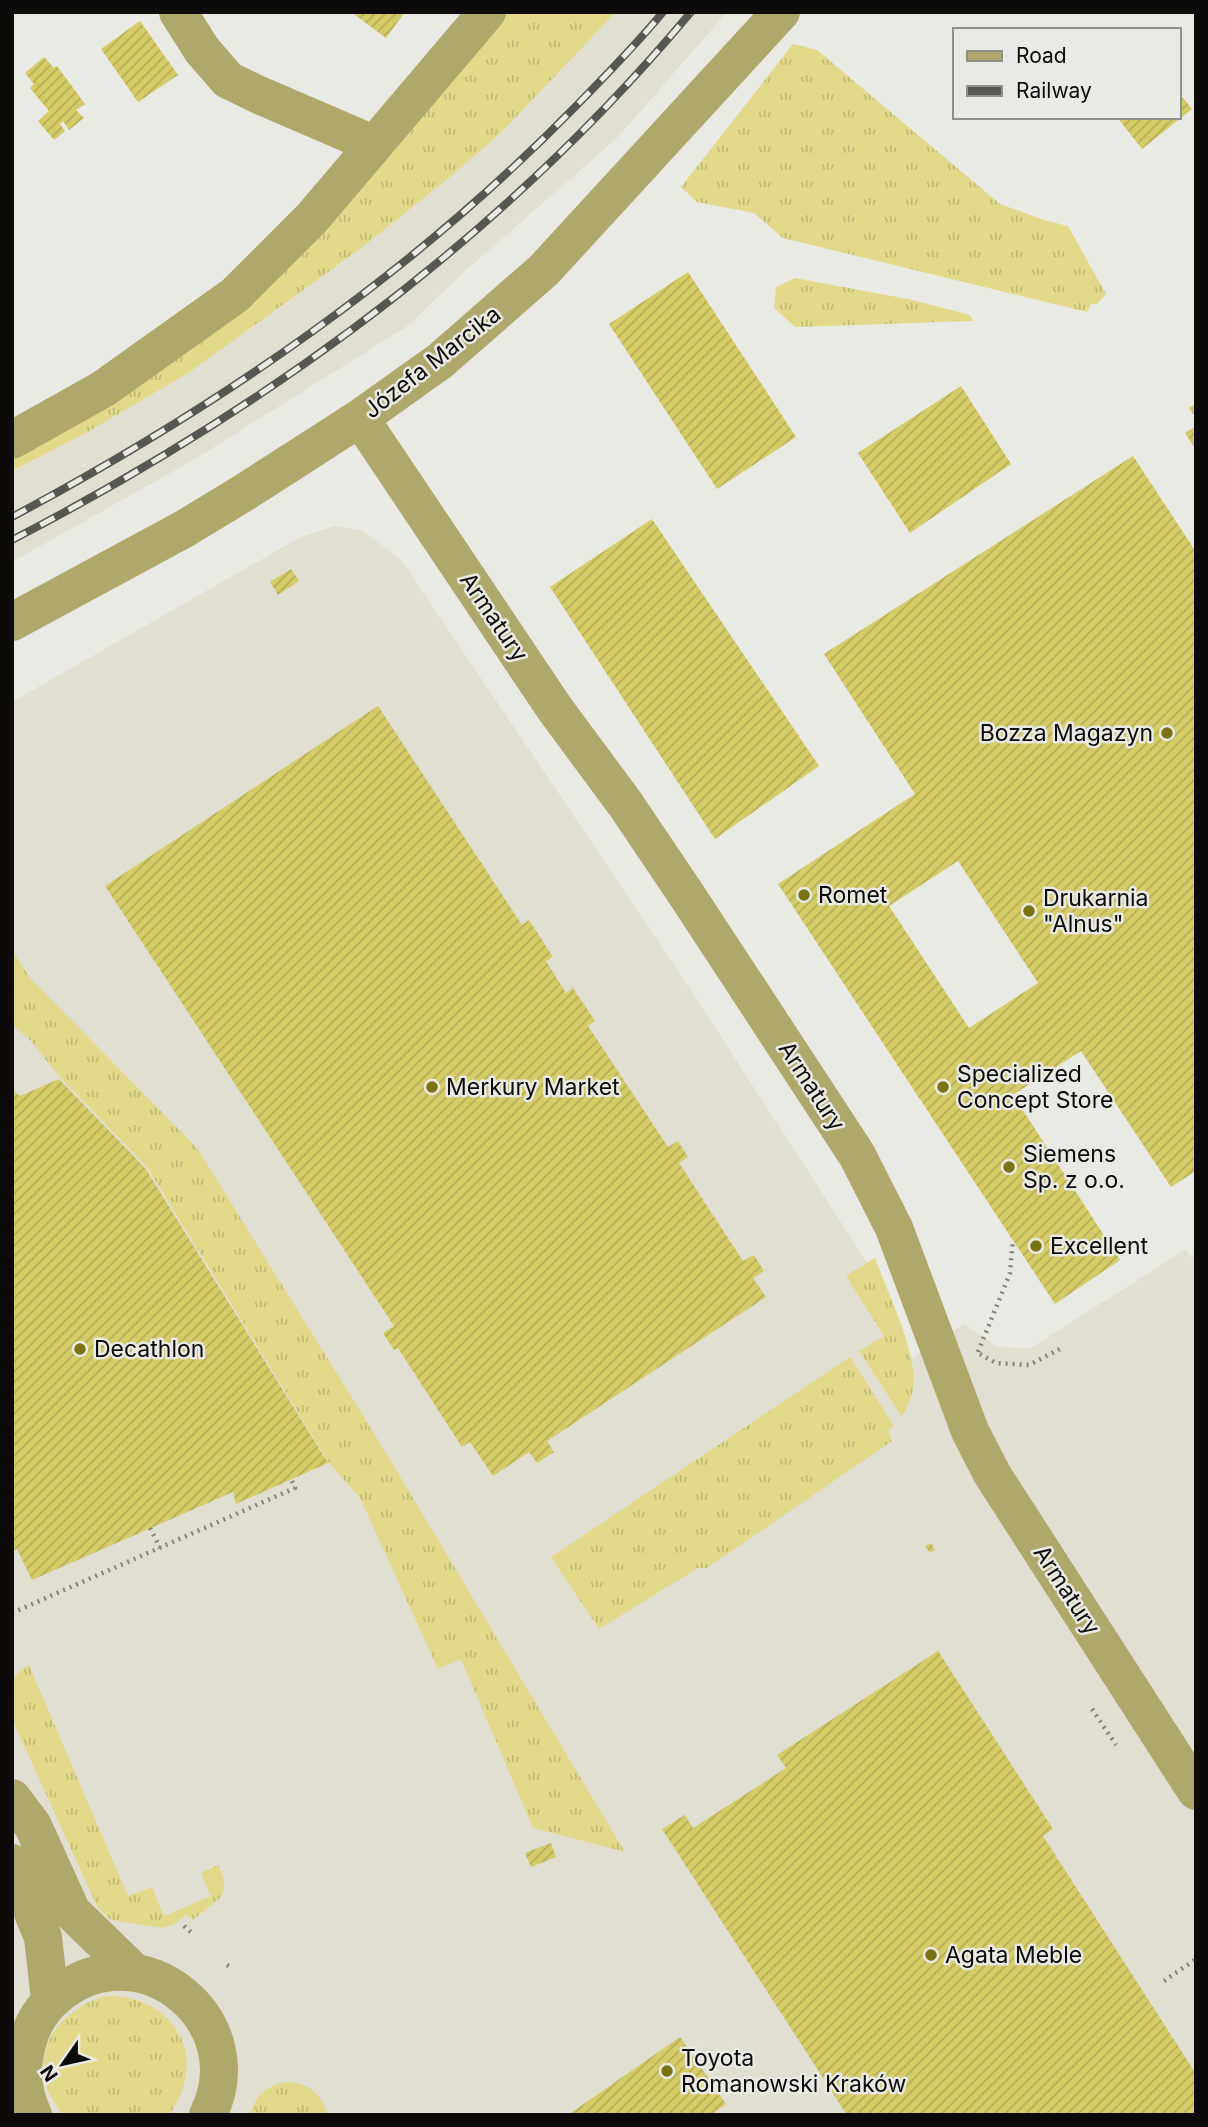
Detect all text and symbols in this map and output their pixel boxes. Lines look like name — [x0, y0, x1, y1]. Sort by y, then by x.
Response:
legend — [953, 28, 1180, 119]
text: Road — [1016, 43, 1067, 68]
text: Railway — [1016, 78, 1092, 103]
street label: Józefa Marcika — [358, 300, 506, 424]
street label: Armatury — [454, 567, 534, 667]
place label: Bozza Magazyn — [980, 719, 1153, 747]
marker: Bozza Magazyn — [1159, 725, 1175, 741]
place label: Romet — [818, 881, 888, 909]
place label: Drukarnia "Alnus" — [1043, 884, 1149, 938]
marker: Romet — [796, 887, 812, 903]
marker: Drukarnia "Alnus" — [1021, 903, 1037, 919]
street label: Armatury — [773, 1036, 851, 1136]
place label: Specialized Concept Store — [957, 1060, 1113, 1114]
place label: Merkury Market — [446, 1073, 620, 1101]
marker: Merkury Market — [424, 1079, 440, 1095]
marker: Specialized Concept Store — [935, 1079, 951, 1095]
place label: Siemens Sp. z o.o. — [1023, 1140, 1125, 1194]
marker: Siemens Sp. z o.o. — [1001, 1159, 1017, 1175]
place label: Excellent — [1050, 1232, 1149, 1260]
marker: Excellent — [1028, 1238, 1044, 1254]
place label: Decathlon — [94, 1335, 204, 1363]
marker: Decathlon — [72, 1341, 88, 1357]
street label: Armatury — [1028, 1540, 1106, 1640]
place label: Agata Meble — [945, 1941, 1082, 1969]
marker: Agata Meble — [923, 1947, 939, 1963]
north arrow — [28, 2029, 98, 2099]
place label: Toyota Romanowski Kraków — [681, 2044, 906, 2098]
text: N — [36, 2061, 63, 2086]
marker: Toyota Romanowski Kraków — [659, 2063, 675, 2079]

